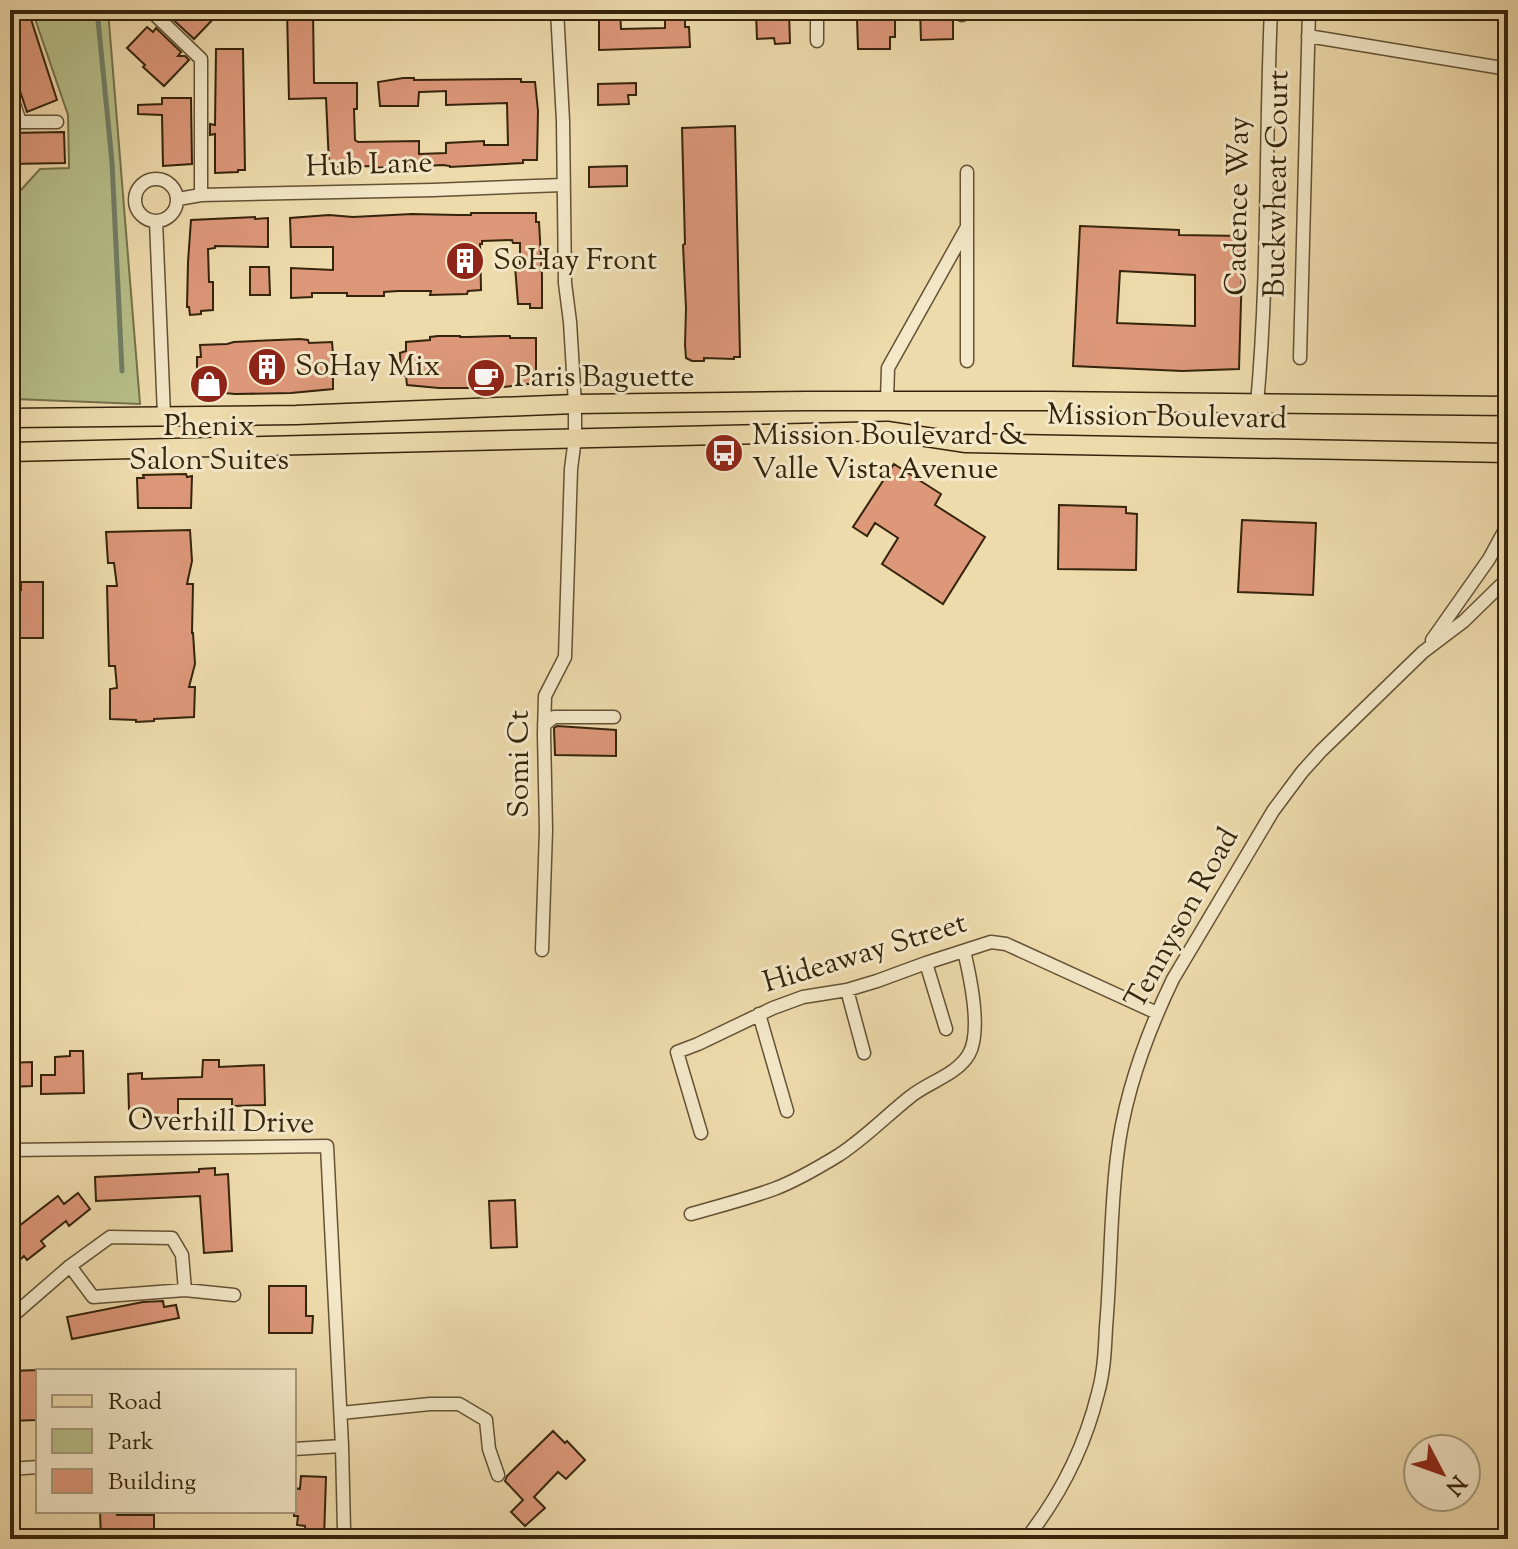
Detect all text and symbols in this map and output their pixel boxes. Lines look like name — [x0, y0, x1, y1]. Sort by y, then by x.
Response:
street label: Buckwheat Court — [1255, 70, 1301, 298]
street label: Cadence Way — [1216, 116, 1262, 296]
street label: Hub Lane — [305, 142, 433, 190]
building icon: SoHay Front — [444, 240, 486, 282]
place label: SoHay Front — [493, 240, 657, 283]
building icon: SoHay Mix — [246, 346, 288, 388]
place label: SoHay Mix — [295, 346, 440, 389]
cafe icon: Paris Baguette — [465, 357, 507, 399]
place label: Paris Baguette — [514, 357, 694, 400]
shop icon: Phenix Salon Suites — [188, 363, 230, 405]
street label: Mission Boulevard — [1047, 394, 1287, 442]
place label: Phenix Salon Suites — [129, 406, 289, 483]
place label: Mission Boulevard & Valle Vista Avenue — [752, 415, 1027, 492]
bus stop icon: Mission Boulevard & Valle Vista Avenue — [703, 432, 745, 474]
street label: Somi Ct — [499, 710, 542, 818]
street label: Tennyson Road — [1115, 820, 1251, 1018]
street label: Hideaway Street — [758, 903, 972, 1005]
street label: Overhill Drive — [127, 1100, 315, 1146]
legend — [36, 1369, 296, 1513]
text: Road — [108, 1386, 162, 1420]
text: Park — [108, 1426, 154, 1460]
north arrow — [1402, 1433, 1482, 1513]
text: Building — [108, 1466, 197, 1500]
text: N — [1437, 1467, 1473, 1502]

